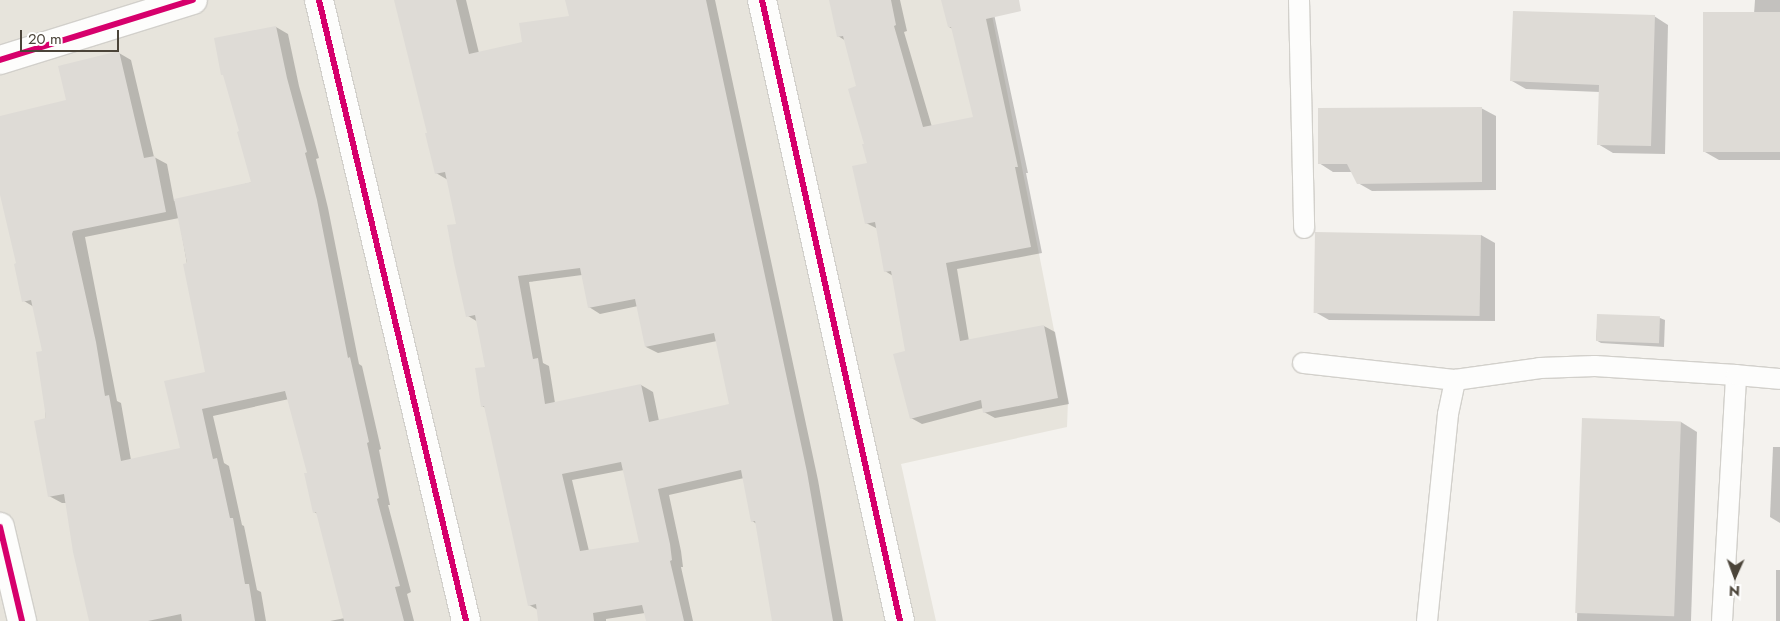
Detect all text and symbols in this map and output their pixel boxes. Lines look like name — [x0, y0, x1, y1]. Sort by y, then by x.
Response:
scale bar — [22, 20, 121, 52]
text: 20 m — [28, 28, 62, 50]
north arrow — [1710, 551, 1760, 601]
text: N — [1729, 581, 1740, 601]

